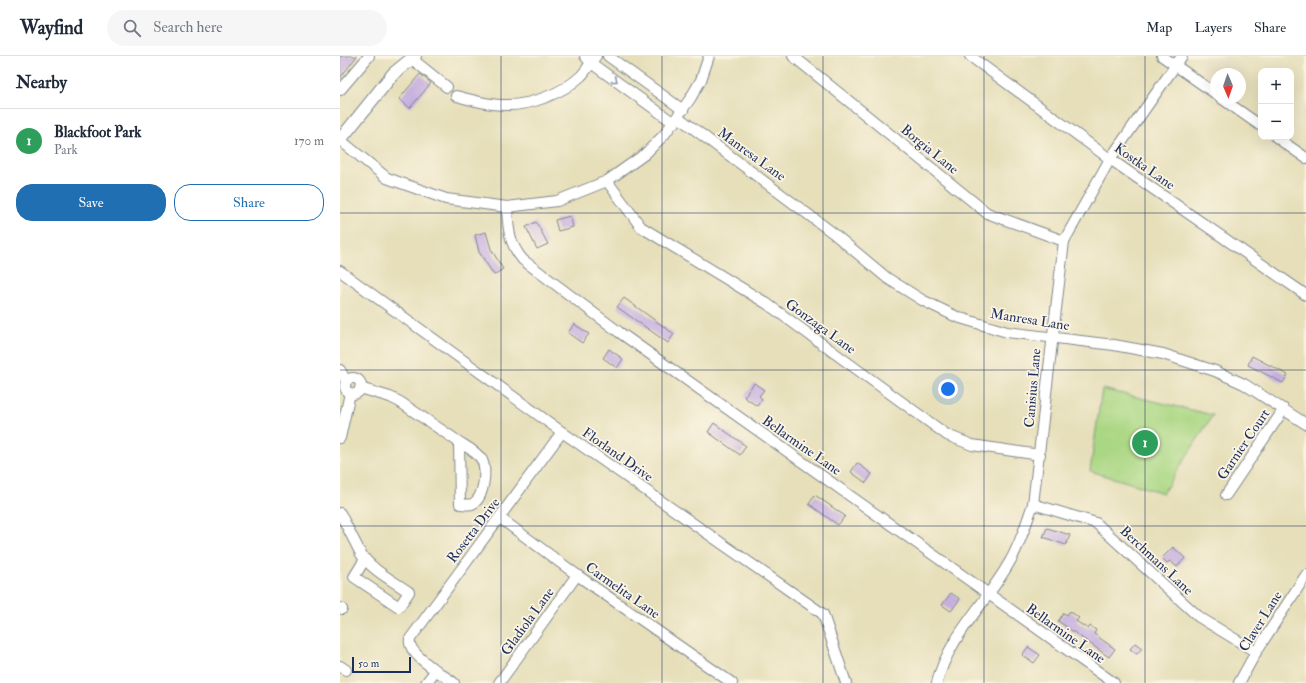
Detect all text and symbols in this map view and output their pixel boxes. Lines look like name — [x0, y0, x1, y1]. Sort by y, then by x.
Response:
search box — [107, 10, 387, 46]
text: Wayfind — [20, 16, 83, 40]
icon: search — [121, 17, 143, 39]
text: Search here — [153, 18, 223, 37]
text: Map — [1146, 19, 1172, 36]
text: Layers — [1194, 19, 1232, 36]
text: Share — [1254, 19, 1286, 36]
north arrow — [1210, 68, 1246, 104]
map controls — [1258, 68, 1294, 140]
button: + — [1258, 68, 1294, 104]
text: Nearby — [16, 72, 67, 93]
one-way arrow — [611, 76, 618, 83]
button: − — [1258, 104, 1294, 140]
street label: Borgia Lane — [897, 121, 962, 178]
text: Blackfoot Park — [54, 123, 142, 142]
street label: Manresa Lane — [714, 124, 789, 185]
text: 1 — [27, 133, 31, 149]
text: 170 m — [294, 133, 324, 149]
street label: Kostka Lane — [1111, 139, 1178, 193]
text: Park — [54, 142, 78, 158]
button: Save — [16, 184, 166, 221]
button: Share — [174, 184, 324, 221]
street label: Gonzaga Lane — [782, 295, 859, 358]
street label: Manresa Lane — [989, 305, 1071, 334]
street label: Canisius Lane — [1021, 348, 1044, 428]
your location — [938, 379, 958, 399]
street label: Garnier Court — [1214, 405, 1274, 483]
street label: Bellarmine Lane — [759, 412, 845, 479]
street label: Florland Drive — [579, 424, 657, 485]
pin: 1 — [1132, 428, 1158, 458]
street label: Rosetta Drive — [443, 494, 503, 566]
street label: Berchmans Lane — [1117, 522, 1197, 599]
street label: Carmelita Lane — [582, 558, 663, 622]
street label: Gladiola Lane — [497, 584, 558, 658]
street label: Claver Lane — [1235, 588, 1286, 655]
street label: Bellarmine Lane — [1023, 600, 1109, 667]
scale bar — [352, 655, 411, 674]
text: 50 m — [358, 657, 379, 670]

